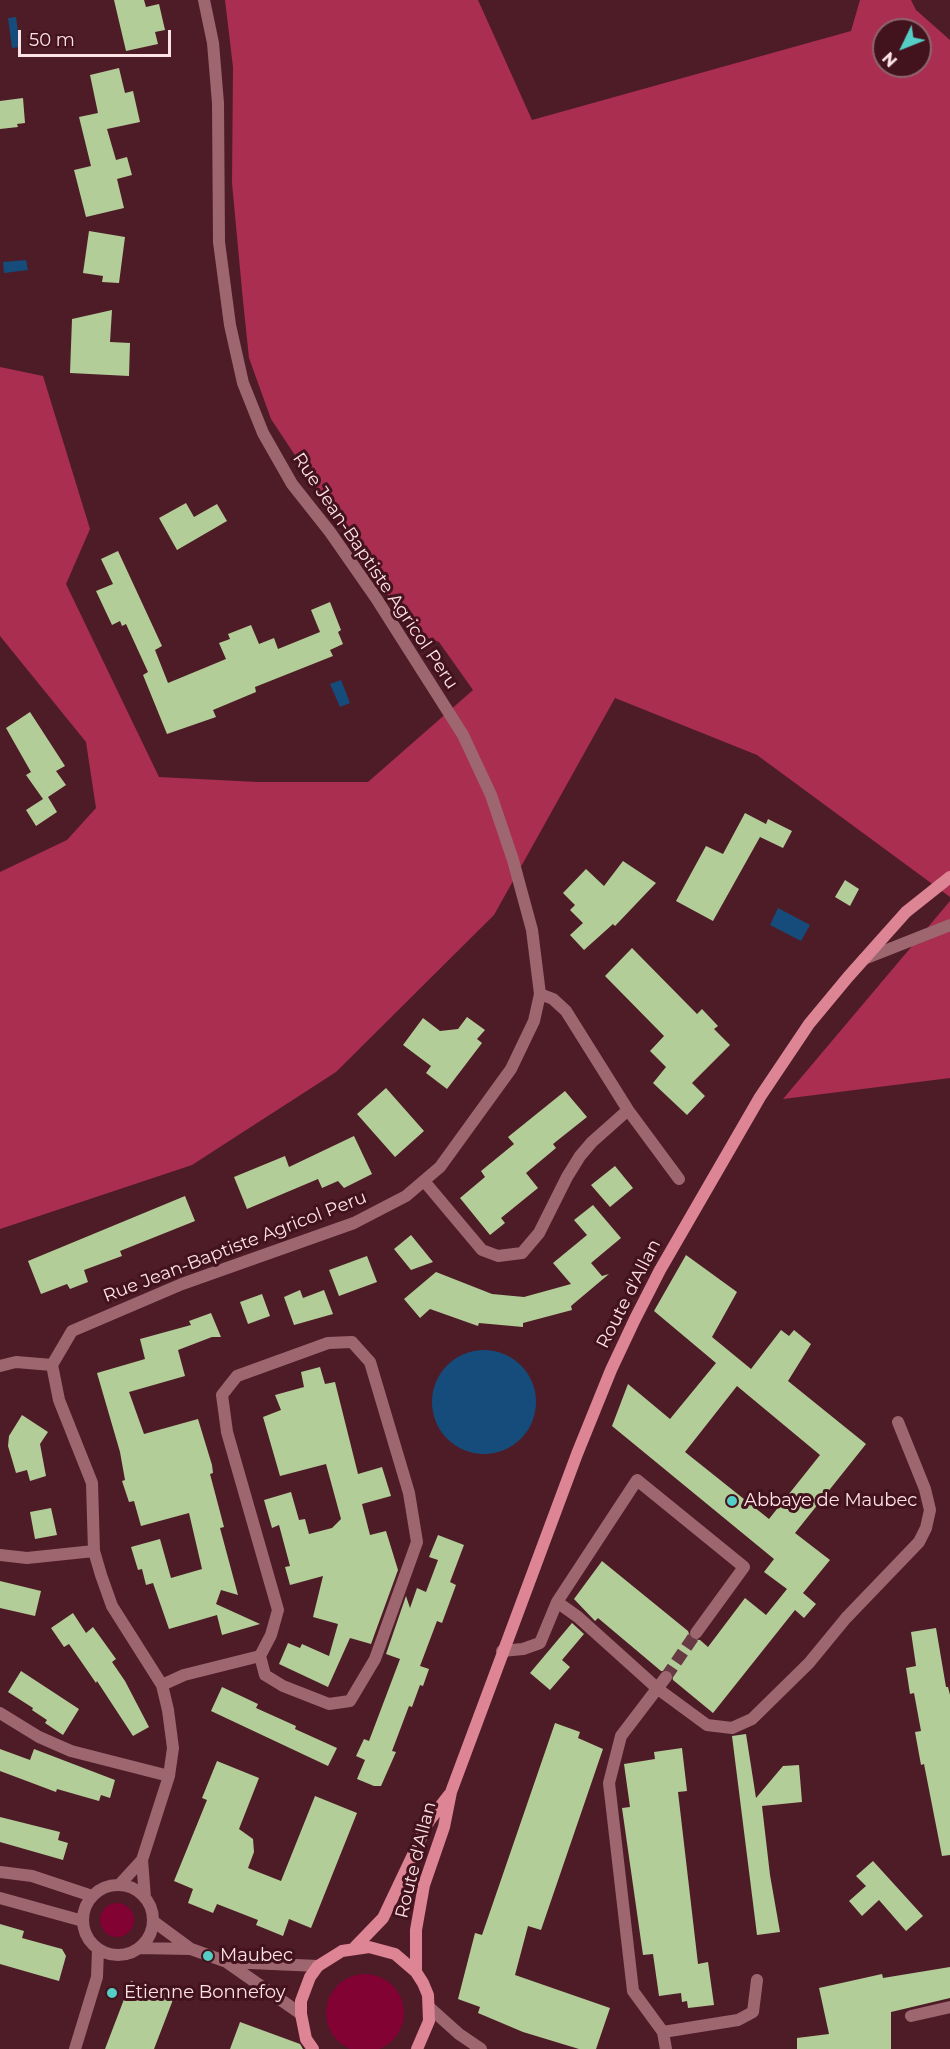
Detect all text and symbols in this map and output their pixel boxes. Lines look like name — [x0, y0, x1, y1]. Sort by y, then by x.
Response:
scale bar — [21, 18, 174, 56]
north arrow — [872, 18, 932, 78]
text: 50 m — [29, 29, 75, 51]
text: N — [879, 48, 901, 70]
street label: Rue Jean-Baptiste Agricol Peru — [288, 449, 462, 693]
street label: Rue Jean-Baptiste Agricol Peru — [100, 1187, 370, 1307]
street label: Route d'Allan — [592, 1236, 666, 1352]
place label: Abbaye de Maubec — [744, 1490, 918, 1512]
marker: Abbaye de Maubec — [725, 1494, 739, 1508]
street label: Route d'Allan — [391, 1799, 441, 1921]
place label: Maubec — [220, 1945, 293, 1967]
marker: Maubec — [201, 1949, 215, 1963]
place label: Etienne Bonnefoy — [124, 1982, 286, 2004]
marker: Etienne Bonnefoy — [105, 1986, 119, 2000]

